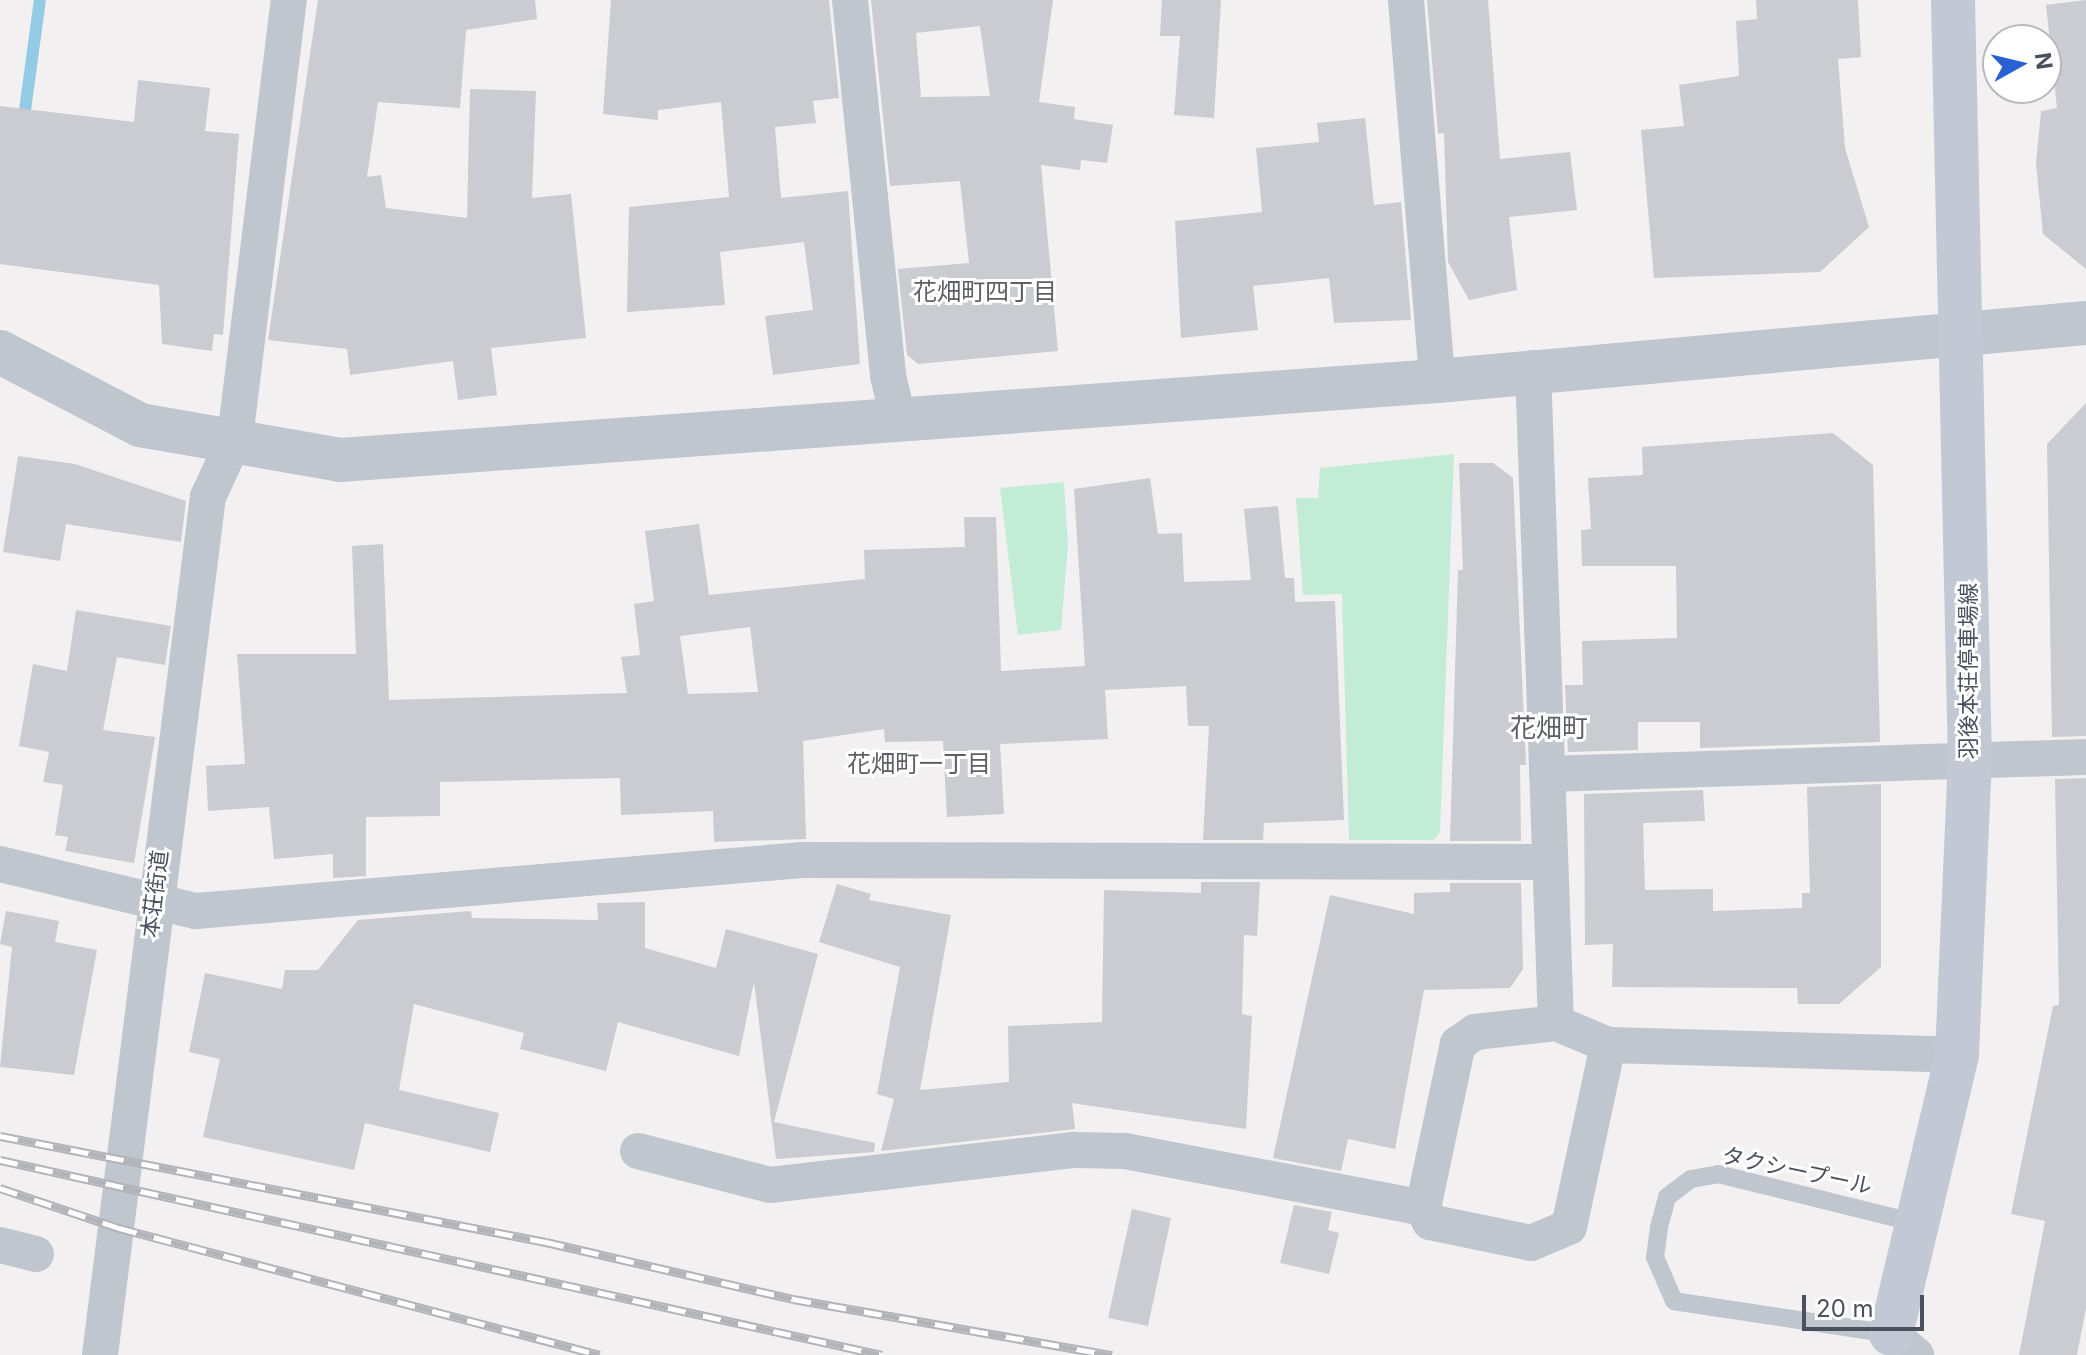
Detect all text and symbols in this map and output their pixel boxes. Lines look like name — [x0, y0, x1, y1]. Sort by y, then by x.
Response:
north arrow — [1982, 24, 2062, 104]
text: N — [2030, 51, 2058, 71]
district label: 花畑町四丁目 — [913, 278, 1057, 306]
street label: 羽後本荘停車場線 — [1956, 583, 1982, 759]
district label: 花畑町 — [1510, 712, 1588, 744]
district label: 花畑町一丁目 — [847, 750, 991, 778]
street label: 本荘街道 — [137, 849, 173, 939]
street label: タクシープール — [1719, 1142, 1875, 1200]
scale bar — [1806, 1279, 1928, 1329]
text: 20 m — [1816, 1294, 1874, 1323]

